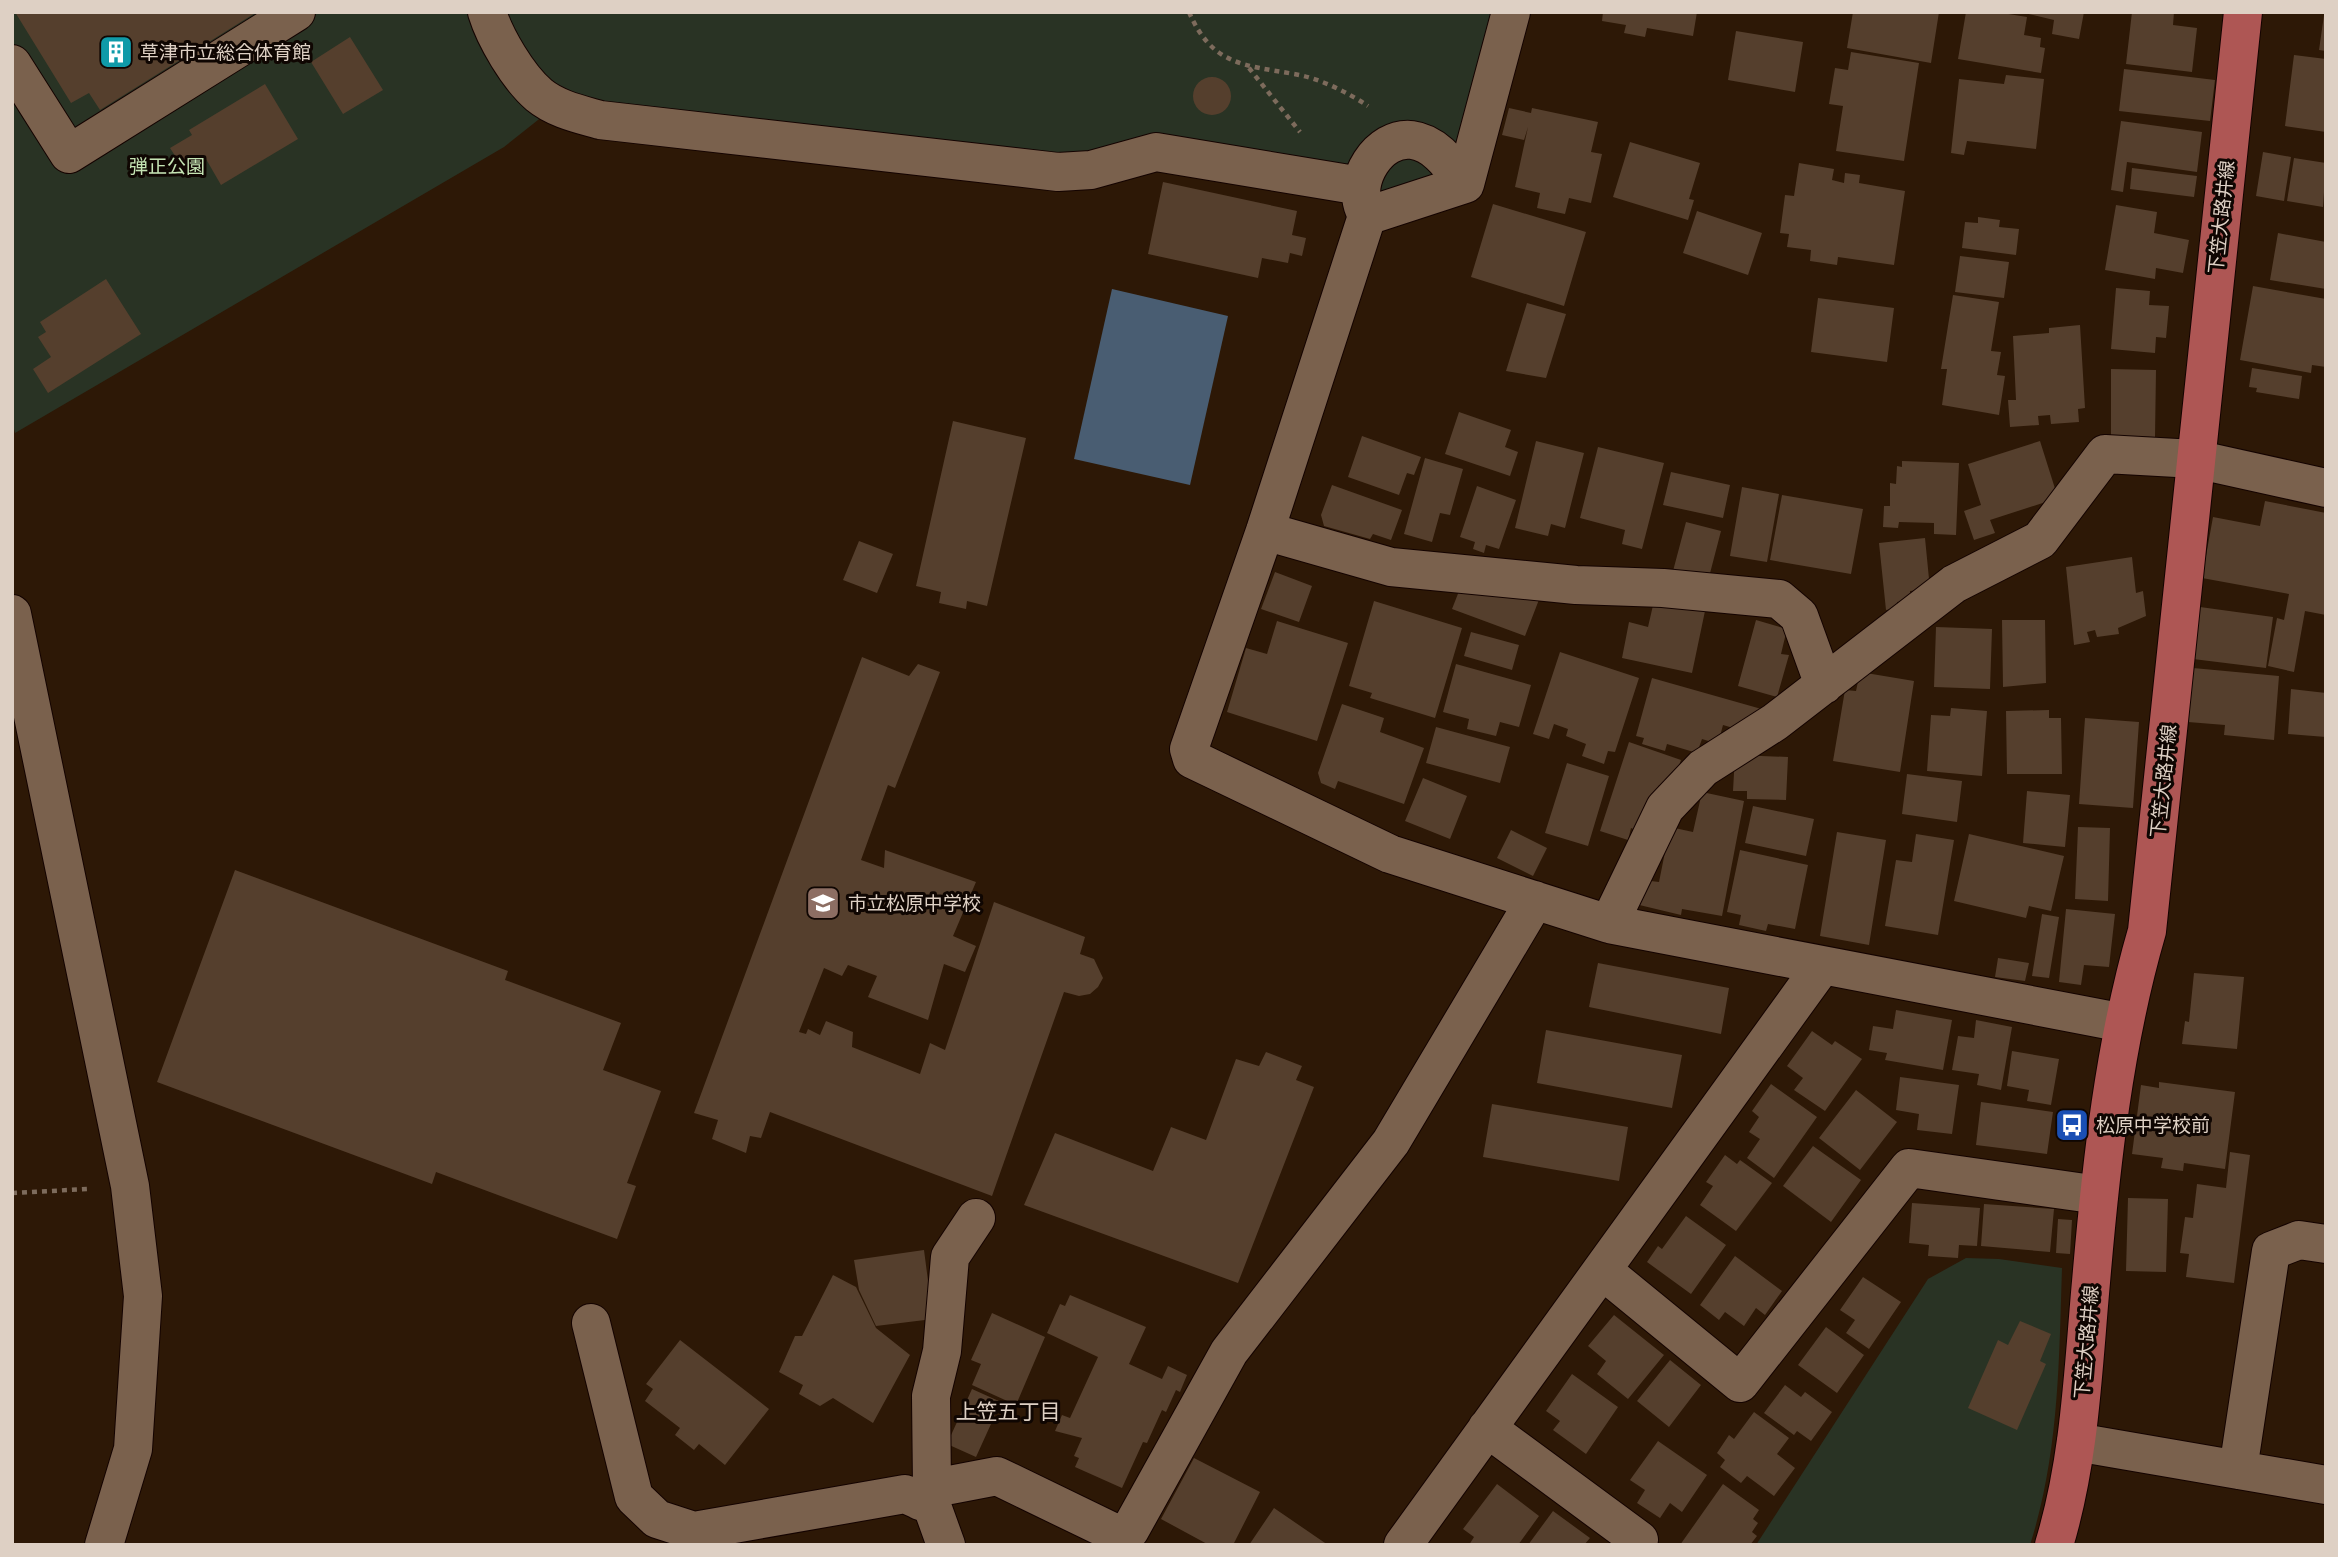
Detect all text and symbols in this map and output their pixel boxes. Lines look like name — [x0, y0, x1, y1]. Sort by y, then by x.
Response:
building icon: 草津市立総合体育館 — [97, 33, 135, 71]
place label: 草津市立総合体育館 — [140, 39, 311, 65]
park label: 弾正公園 — [129, 153, 205, 179]
street label: 下笠大路井線 — [2202, 159, 2240, 275]
street label: 下笠大路井線 — [2144, 723, 2182, 839]
school or university icon: 市立松原中学校 — [804, 884, 842, 922]
place label: 市立松原中学校 — [848, 890, 981, 916]
bus stop icon: 松原中学校前 — [2053, 1106, 2091, 1144]
place label: 松原中学校前 — [2096, 1112, 2210, 1138]
street label: 下笠大路井線 — [2068, 1284, 2104, 1400]
district label: 上笠五丁目 — [956, 1397, 1061, 1425]

